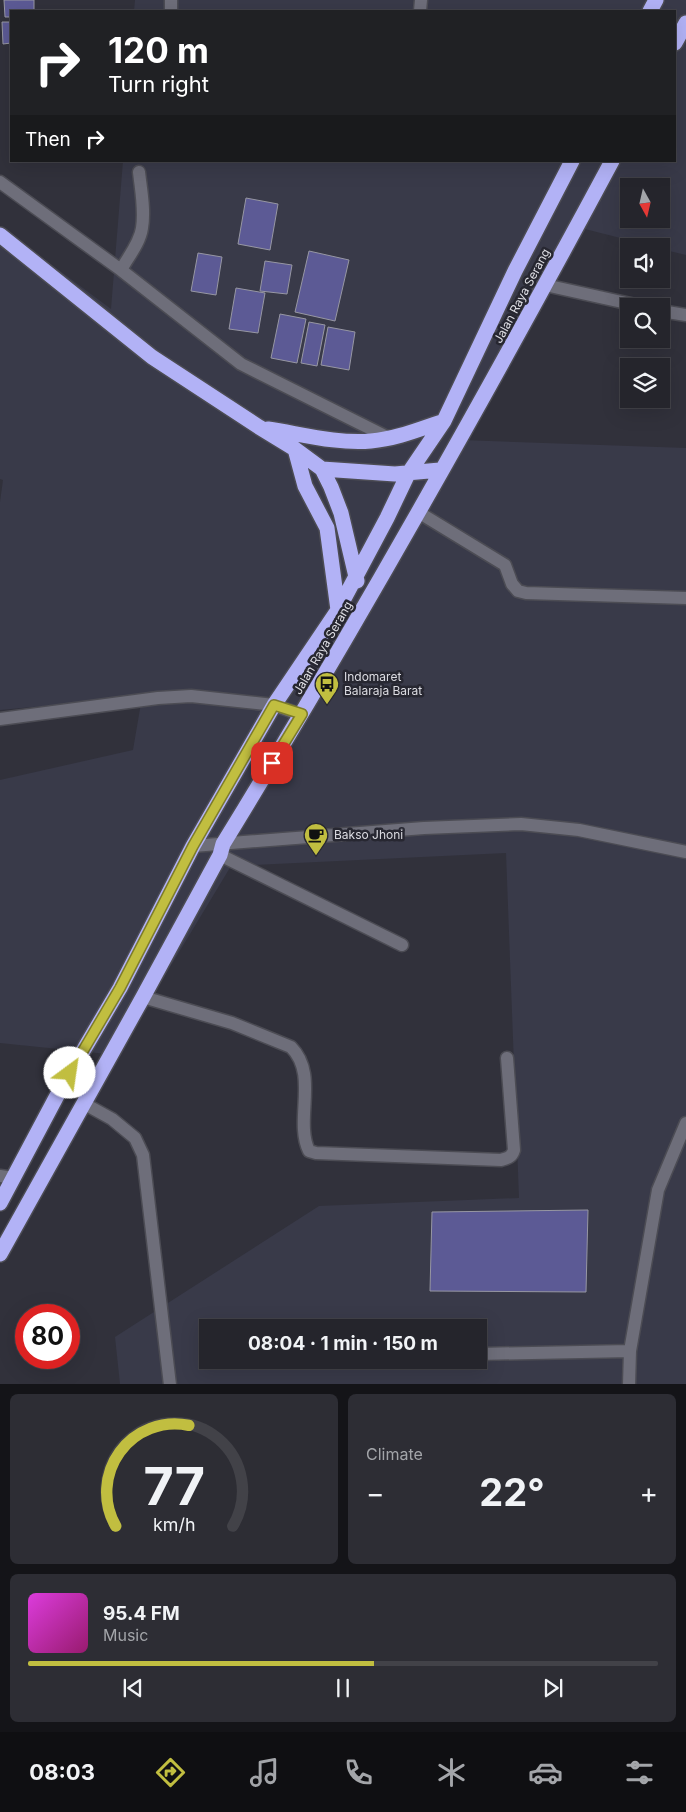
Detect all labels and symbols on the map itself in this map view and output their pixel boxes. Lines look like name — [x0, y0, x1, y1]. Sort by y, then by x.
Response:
north arrow — [620, 178, 670, 228]
street label: Jalan Raya Serang — [490, 246, 553, 346]
street label: Jalan Raya Serang — [290, 598, 355, 697]
place label: Indomaret Balaraja Barat — [344, 669, 422, 698]
bus stop icon: Indomaret Balaraja Barat — [314, 671, 340, 705]
pin — [251, 742, 293, 784]
cafe icon: Bakso Jhoni — [303, 822, 329, 856]
place label: Bakso Jhoni — [334, 827, 403, 842]
position arrow — [43, 1046, 95, 1098]
speed limit sign: 80 — [15, 1304, 80, 1369]

